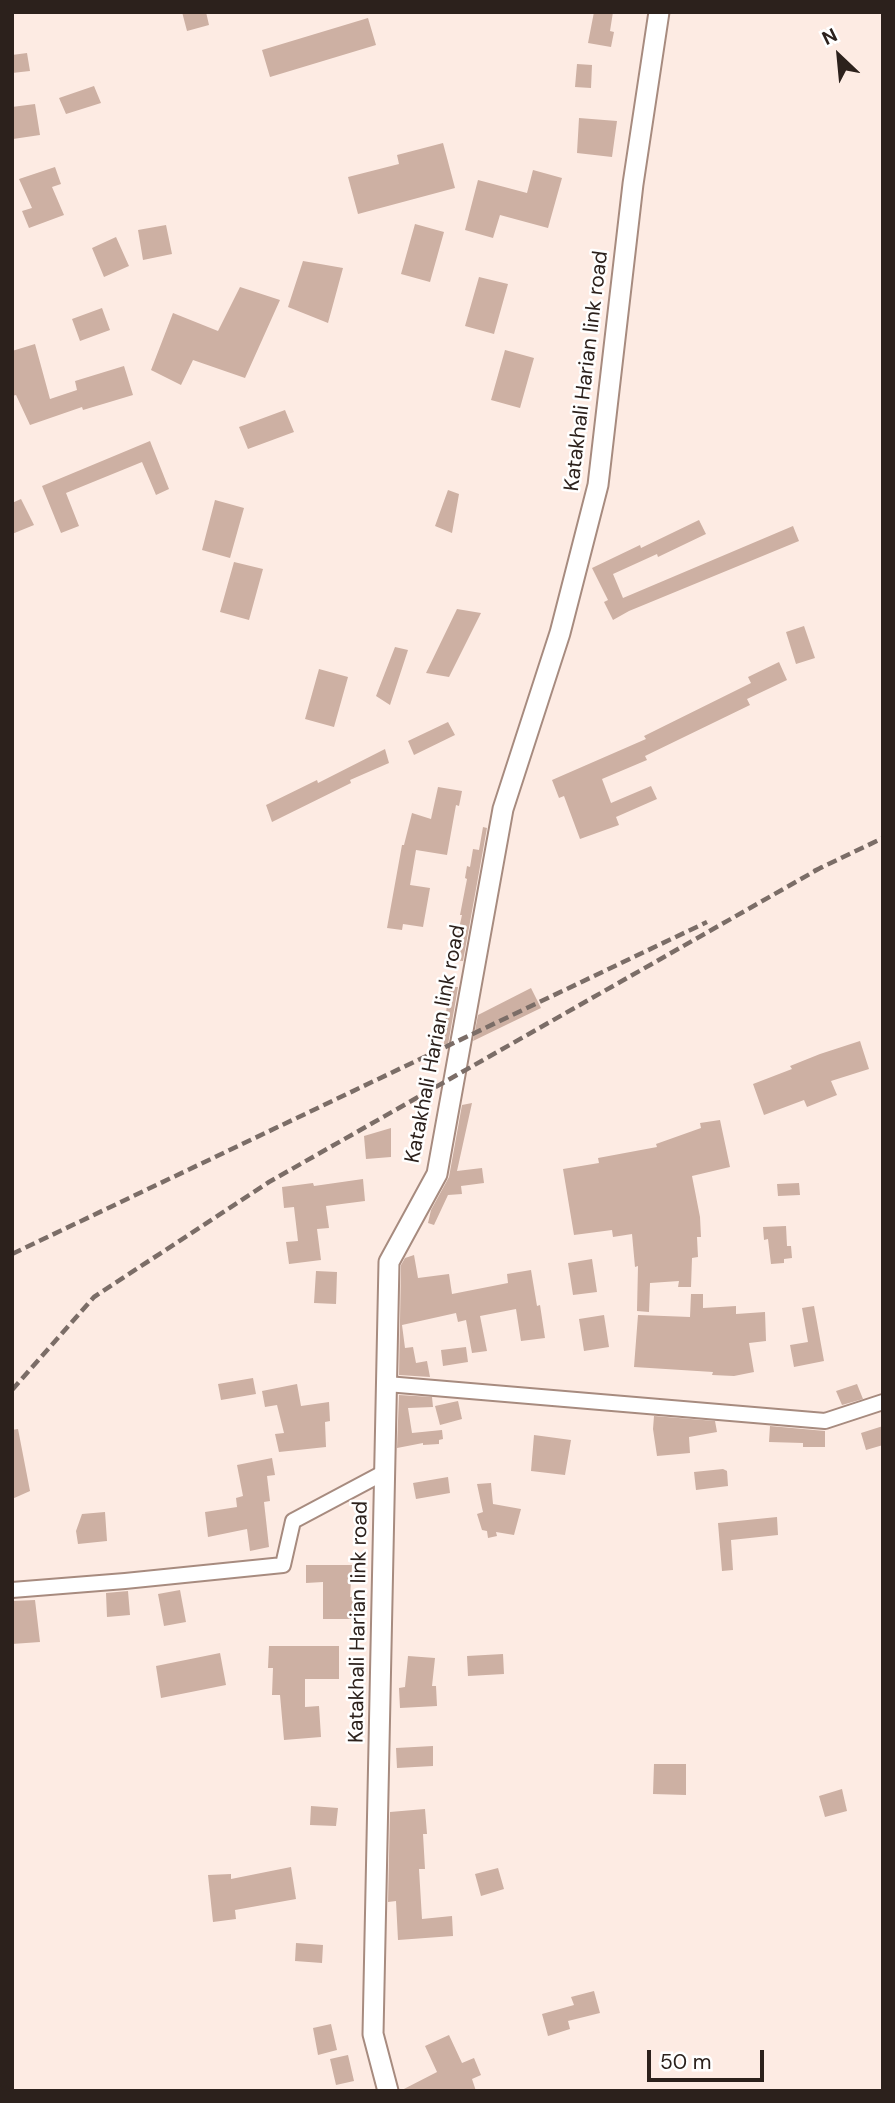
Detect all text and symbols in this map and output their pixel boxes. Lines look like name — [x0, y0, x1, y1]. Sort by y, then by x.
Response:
north arrow — [804, 21, 874, 91]
text: N — [818, 22, 841, 51]
street label: Katakhali Harian link road — [560, 249, 614, 493]
street label: Katakhali Harian link road — [401, 923, 471, 1165]
street label: Katakhali Harian link road — [344, 1501, 374, 1743]
scale bar — [650, 2036, 767, 2080]
text: 50 m — [660, 2048, 711, 2076]

